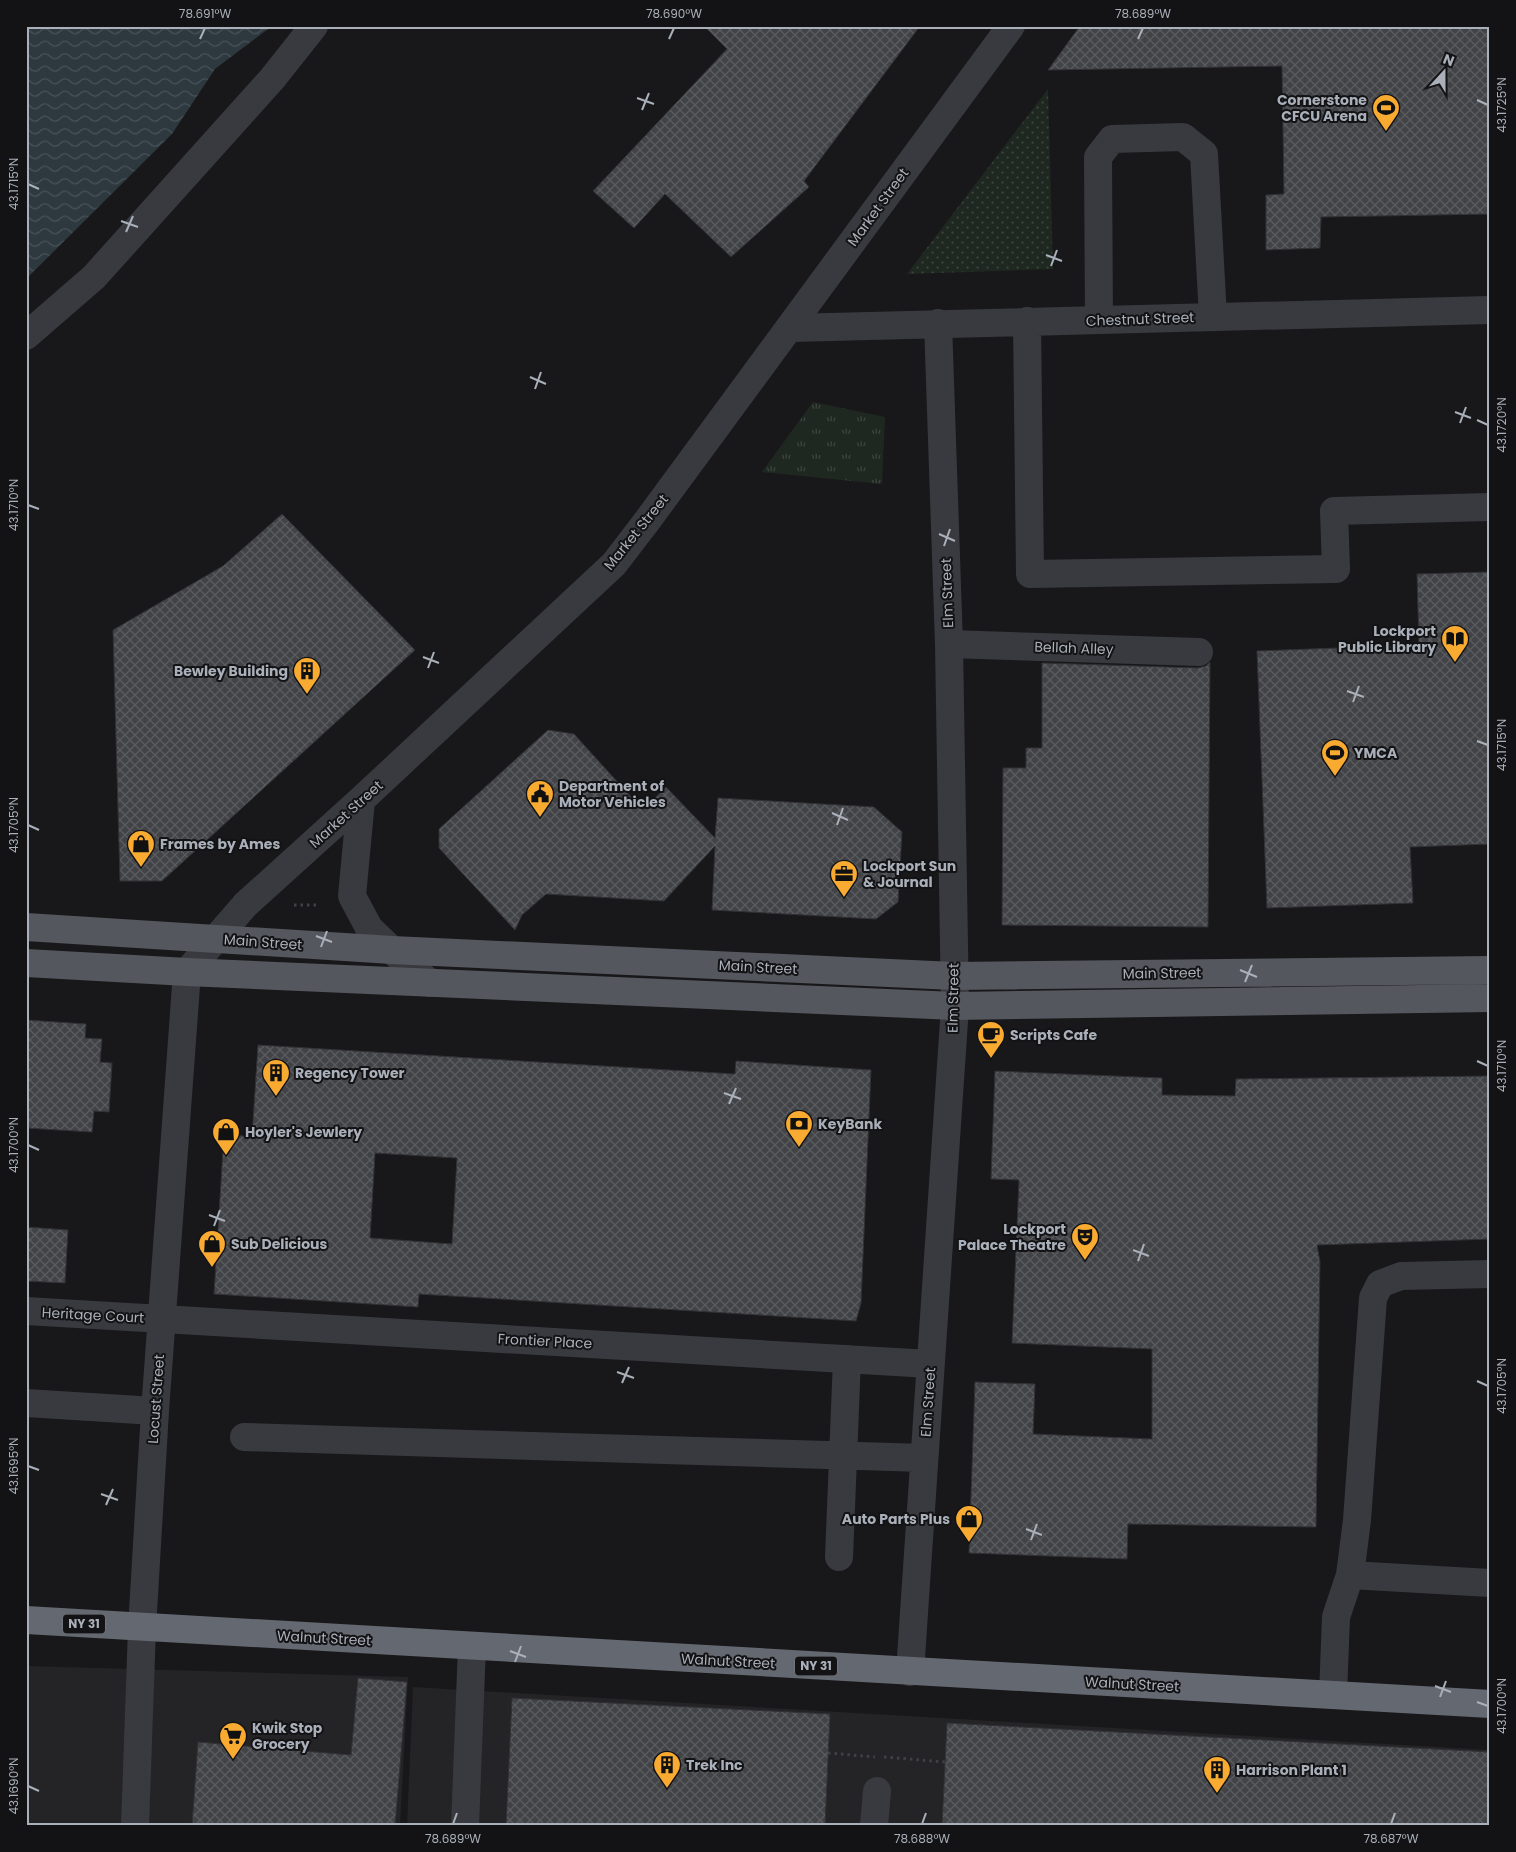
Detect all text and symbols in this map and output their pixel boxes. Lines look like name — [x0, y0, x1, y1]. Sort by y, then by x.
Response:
text: 78.691°W — [179, 5, 231, 22]
text: 78.690°W — [646, 5, 702, 22]
text: 78.689°W — [1115, 5, 1171, 22]
north arrow — [1418, 48, 1468, 98]
text: N — [1440, 49, 1457, 71]
text: 43.1725°N — [1493, 77, 1510, 133]
place label: Cornerstone CFCU Arena — [1277, 90, 1367, 126]
sports icon: Cornerstone CFCU Arena — [1371, 93, 1401, 132]
text: 43.1715°N — [5, 158, 22, 210]
street label: Market Street — [843, 164, 913, 250]
street label: Chestnut Street — [1085, 307, 1195, 331]
text: 43.1720°N — [1493, 397, 1510, 453]
text: 43.1710°N — [5, 479, 22, 531]
street label: Market Street — [599, 490, 673, 574]
street label: Elm Street — [936, 558, 958, 628]
place label: Lockport Public Library — [1338, 621, 1436, 657]
library icon: Lockport Public Library — [1440, 624, 1470, 663]
street label: Bellah Alley — [1034, 637, 1114, 659]
building icon: Bewley Building — [292, 656, 322, 695]
place label: Bewley Building — [174, 661, 288, 681]
text: 43.1715°N — [1493, 719, 1510, 771]
sports icon: YMCA — [1320, 738, 1350, 777]
place label: YMCA — [1354, 743, 1398, 763]
street label: Market Street — [305, 776, 387, 852]
place label: Department of Motor Vehicles — [559, 776, 666, 812]
public building icon: Department of Motor Vehicles — [525, 779, 555, 818]
text: 43.1705°N — [5, 797, 22, 853]
shop icon: Frames by Ames — [126, 829, 156, 868]
place label: Frames by Ames — [160, 834, 280, 854]
place label: Lockport Sun & Journal — [863, 856, 956, 892]
office icon: Lockport Sun & Journal — [829, 859, 859, 898]
street label: Main Street — [223, 929, 303, 955]
street label: Main Street — [718, 955, 798, 979]
street label: Main Street — [1123, 962, 1201, 984]
street label: Elm Street — [942, 963, 964, 1033]
cafe icon: Scripts Cafe — [976, 1020, 1006, 1059]
place label: Scripts Cafe — [1010, 1025, 1097, 1045]
text: 43.1710°N — [1493, 1040, 1510, 1092]
building icon: Regency Tower — [261, 1058, 291, 1097]
place label: Regency Tower — [295, 1063, 405, 1083]
bank icon: KeyBank — [784, 1109, 814, 1148]
place label: KeyBank — [818, 1114, 882, 1134]
text: 43.1700°N — [5, 1117, 22, 1173]
shop icon: Hoyler's Jewlery — [211, 1117, 241, 1156]
place label: Hoyler's Jewlery — [245, 1122, 362, 1142]
place label: Lockport Palace Theatre — [958, 1219, 1066, 1255]
theatre icon: Lockport Palace Theatre — [1070, 1222, 1100, 1261]
shop icon: Sub Delicious — [197, 1229, 227, 1268]
place label: Sub Delicious — [231, 1234, 328, 1254]
street label: Heritage Court — [41, 1302, 145, 1328]
street label: Frontier Place — [497, 1329, 593, 1353]
street label: Locust Street — [143, 1354, 169, 1444]
text: 43.1705°N — [1493, 1358, 1510, 1414]
street label: Elm Street — [916, 1366, 940, 1438]
text: 43.1695°N — [5, 1437, 22, 1495]
shop icon: Auto Parts Plus — [954, 1504, 984, 1543]
place label: Auto Parts Plus — [842, 1509, 950, 1529]
road number: NY 31 — [63, 1615, 105, 1634]
street label: Walnut Street — [276, 1626, 372, 1650]
street label: Walnut Street — [680, 1649, 776, 1673]
road number: NY 31 — [795, 1656, 837, 1675]
street label: Walnut Street — [1084, 1672, 1180, 1696]
text: 43.1700°N — [1493, 1678, 1510, 1734]
place label: Kwik Stop Grocery — [252, 1718, 323, 1754]
supermarket icon: Kwik Stop Grocery — [218, 1721, 248, 1760]
building icon: Trek Inc — [652, 1750, 682, 1789]
place label: Trek Inc — [686, 1755, 743, 1775]
building icon: Harrison Plant 1 — [1202, 1755, 1232, 1794]
text: 43.1690°N — [5, 1757, 22, 1815]
place label: Harrison Plant 1 — [1236, 1760, 1347, 1780]
text: 78.689°W — [425, 1830, 481, 1847]
text: 78.688°W — [894, 1830, 950, 1847]
text: 78.687°W — [1363, 1830, 1419, 1847]

